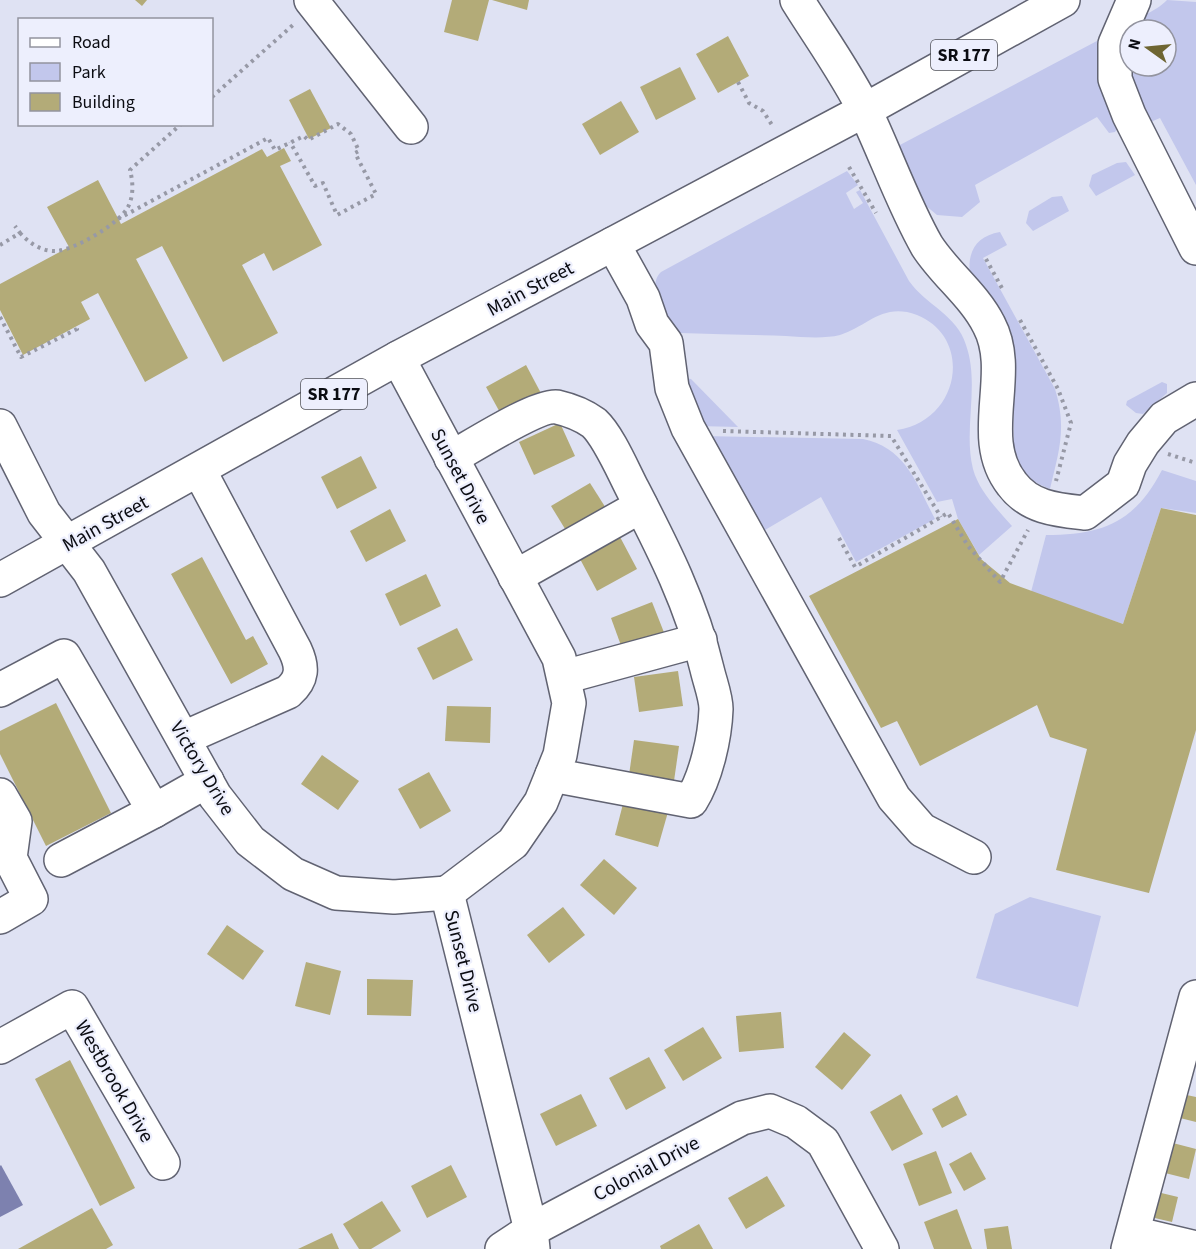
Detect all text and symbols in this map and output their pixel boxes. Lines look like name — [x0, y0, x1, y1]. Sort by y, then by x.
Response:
legend — [18, 18, 213, 126]
north arrow — [1118, 18, 1178, 78]
text: Road — [72, 30, 111, 55]
text: N — [1122, 36, 1146, 52]
road number: SR 177 — [931, 40, 997, 70]
text: Park — [72, 60, 106, 85]
text: Building — [72, 90, 135, 115]
street label: Main Street — [482, 254, 579, 323]
road number: SR 177 — [301, 379, 367, 409]
street label: Sunset Drive — [423, 424, 497, 529]
street label: Main Street — [57, 489, 154, 559]
street label: Victory Drive — [163, 716, 241, 821]
street label: Sunset Drive — [437, 907, 489, 1015]
street label: Westbrook Drive — [68, 1015, 161, 1148]
street label: Colonial Drive — [588, 1129, 705, 1209]

